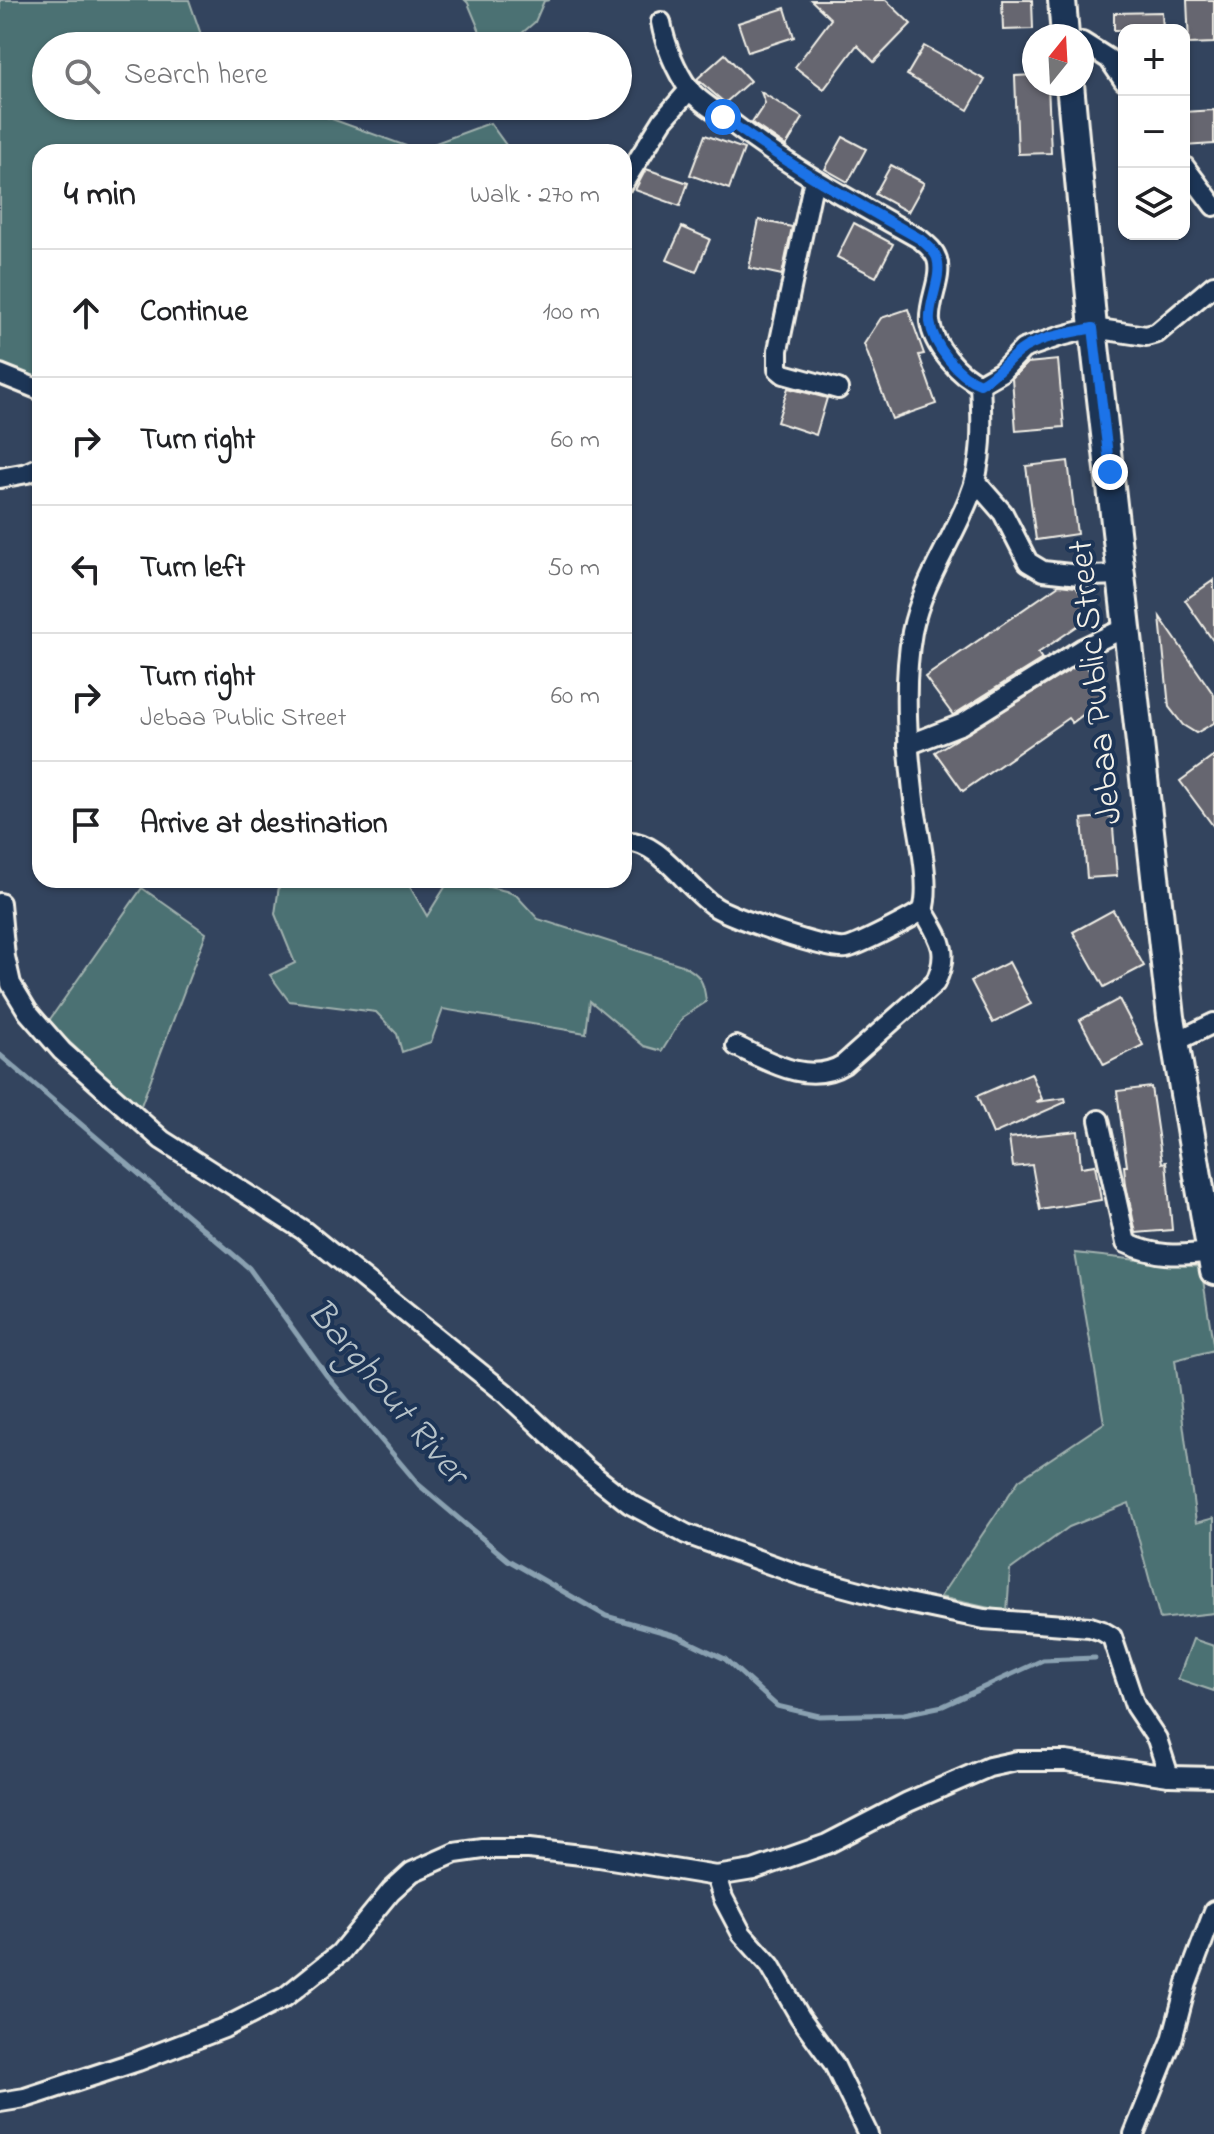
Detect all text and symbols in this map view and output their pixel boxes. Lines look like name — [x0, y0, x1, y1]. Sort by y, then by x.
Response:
north arrow — [1022, 24, 1094, 96]
map controls — [1118, 24, 1190, 240]
button: + — [1118, 24, 1190, 96]
search box — [32, 32, 632, 120]
icon: search — [60, 54, 104, 98]
text: Search here — [124, 54, 268, 98]
button: − — [1118, 96, 1190, 168]
route start — [705, 99, 741, 135]
button: layers — [1118, 168, 1190, 240]
text: 4 min — [64, 171, 136, 221]
text: Walk · 270 m — [470, 177, 600, 215]
icon: ahead — [64, 291, 108, 335]
text: Continue — [140, 291, 248, 335]
text: 100 m — [543, 294, 600, 332]
icon: right — [64, 419, 108, 463]
text: Turn right — [140, 419, 255, 463]
text: 60 m — [551, 422, 600, 460]
route end — [1092, 454, 1128, 490]
street label: Jebaa Public Street — [1056, 537, 1138, 827]
icon: left — [64, 547, 108, 591]
text: Turn left — [140, 547, 245, 591]
text: 50 m — [547, 550, 600, 588]
text: Turn right — [140, 656, 255, 700]
icon: right — [64, 675, 108, 719]
text: 60 m — [551, 678, 600, 716]
text: Jebaa Public Street — [140, 700, 347, 738]
icon: arrive — [64, 803, 108, 847]
text: Arrive at destination — [140, 803, 388, 847]
water label: Barghout River — [291, 1288, 483, 1501]

